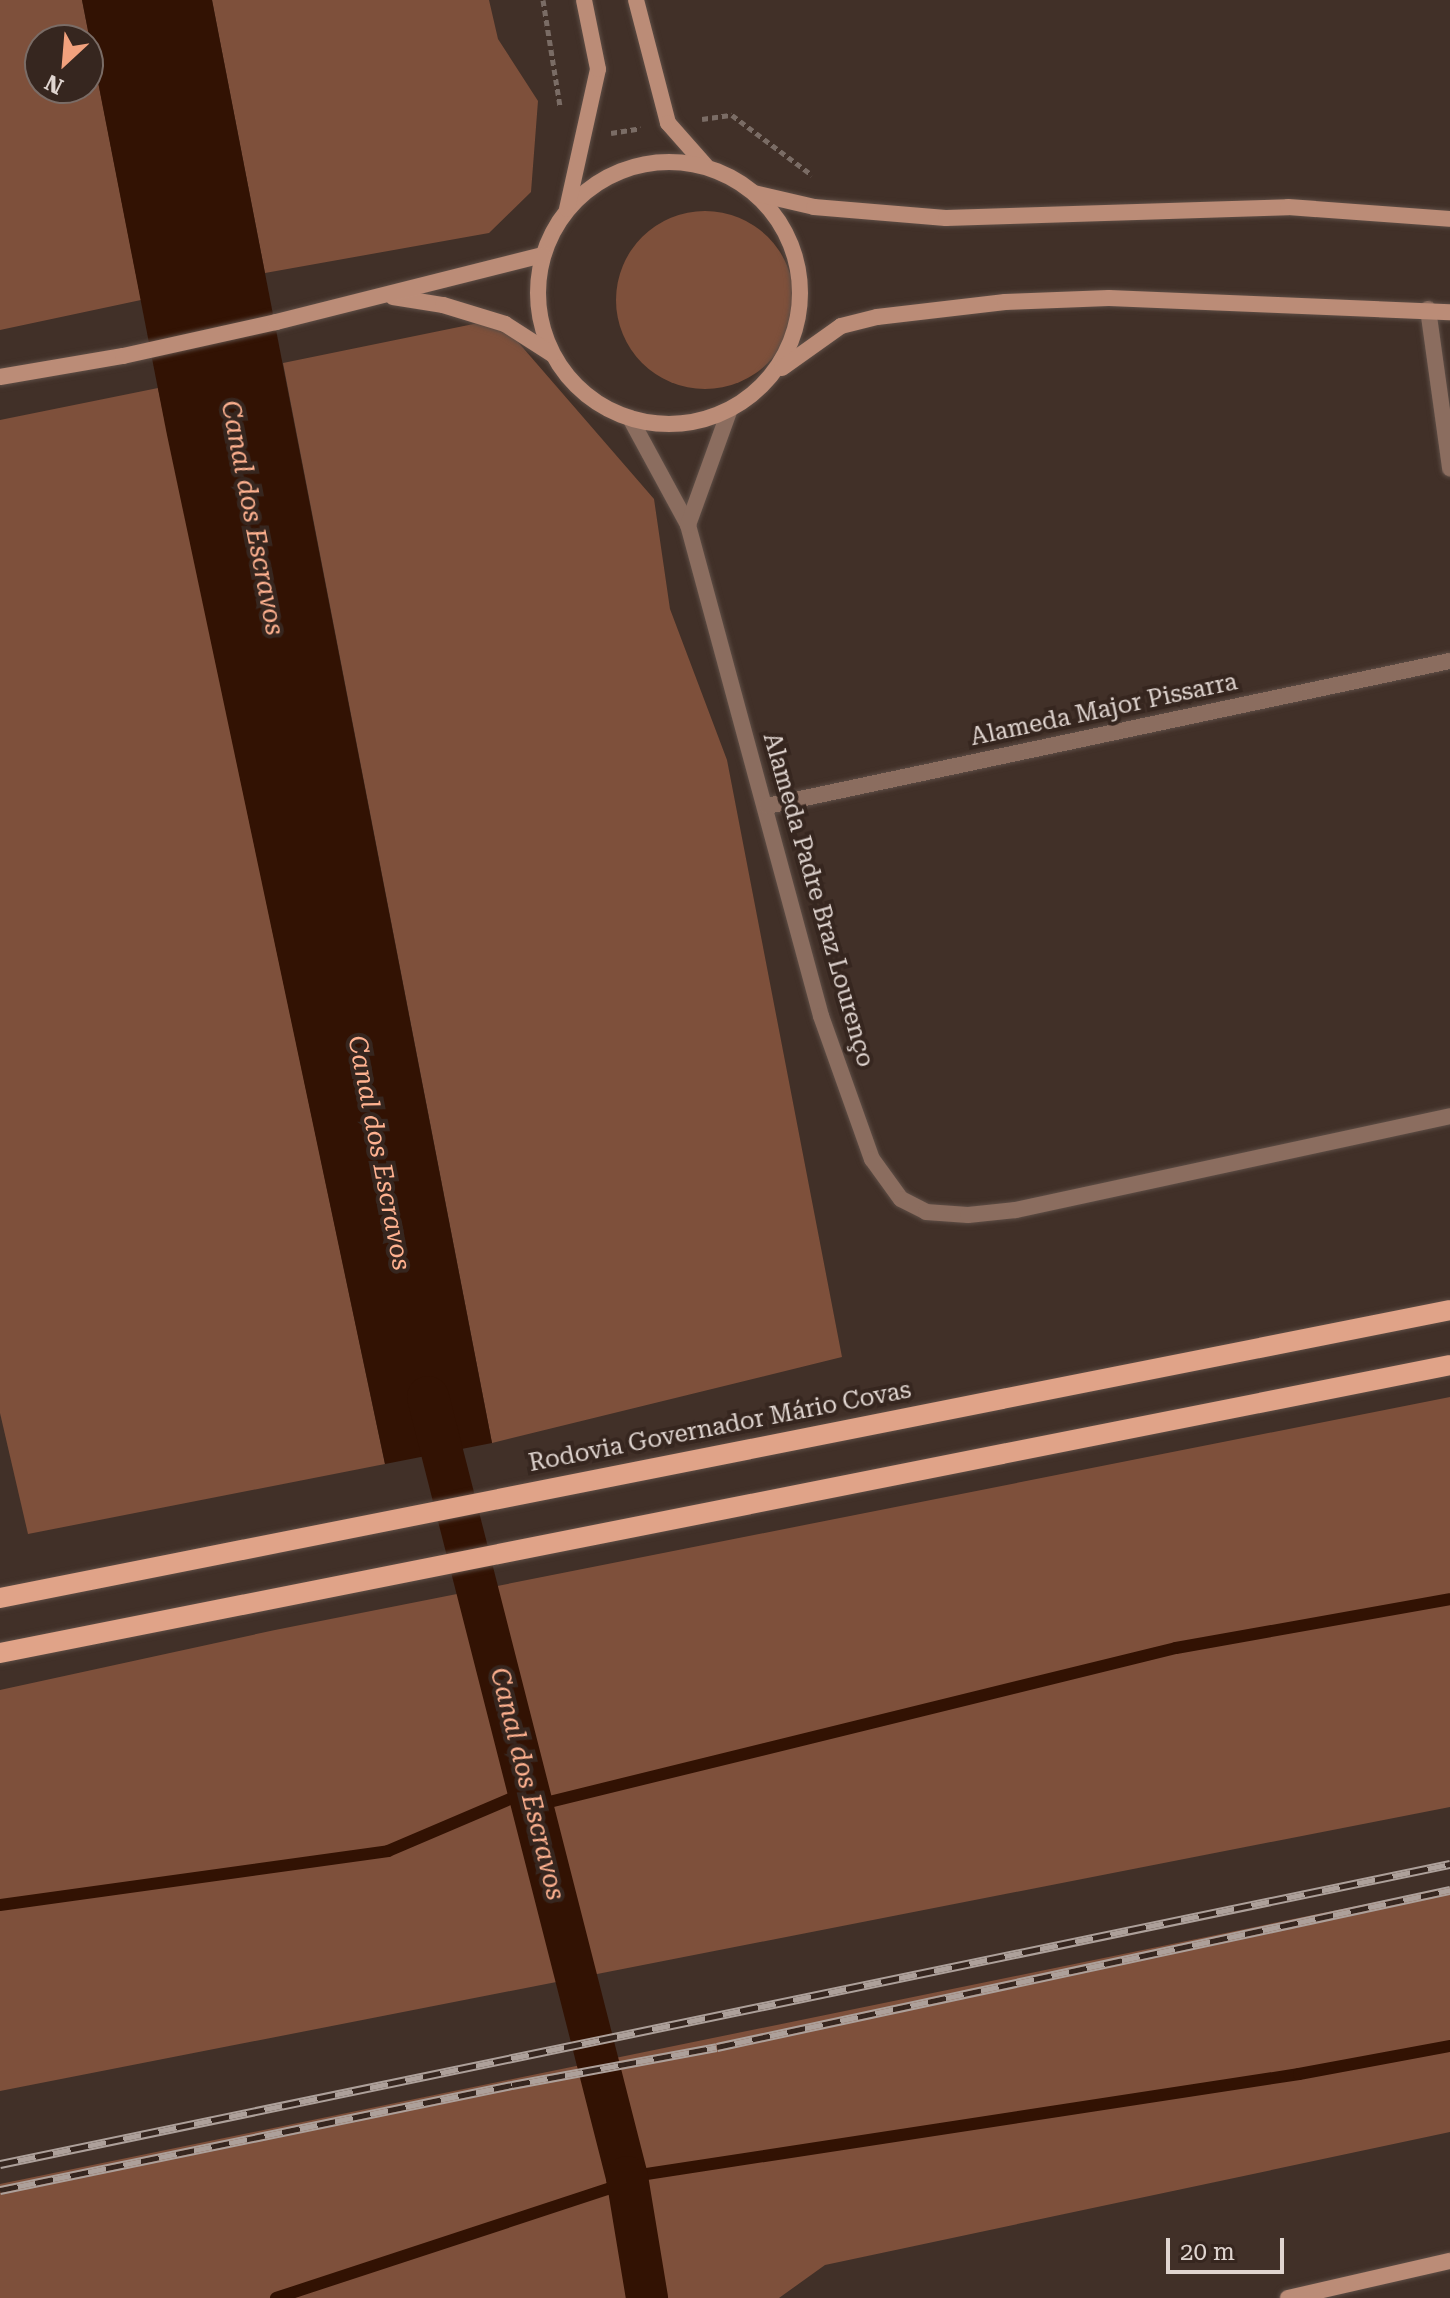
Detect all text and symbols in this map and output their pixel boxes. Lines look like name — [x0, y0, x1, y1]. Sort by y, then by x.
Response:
north arrow — [24, 24, 104, 104]
text: N — [41, 69, 67, 99]
water label: Canal dos Escravos — [214, 398, 290, 638]
street label: Alameda Major Pissarra — [968, 668, 1240, 752]
street label: Alameda Padre Braz Lourenço — [756, 730, 880, 1070]
water label: Canal dos Escravos — [341, 1033, 417, 1273]
street label: Rodovia Governador Mário Covas — [526, 1376, 914, 1478]
water label: Canal dos Escravos — [483, 1665, 571, 1903]
scale bar — [1170, 2222, 1288, 2272]
text: 20 m — [1180, 2238, 1235, 2266]

